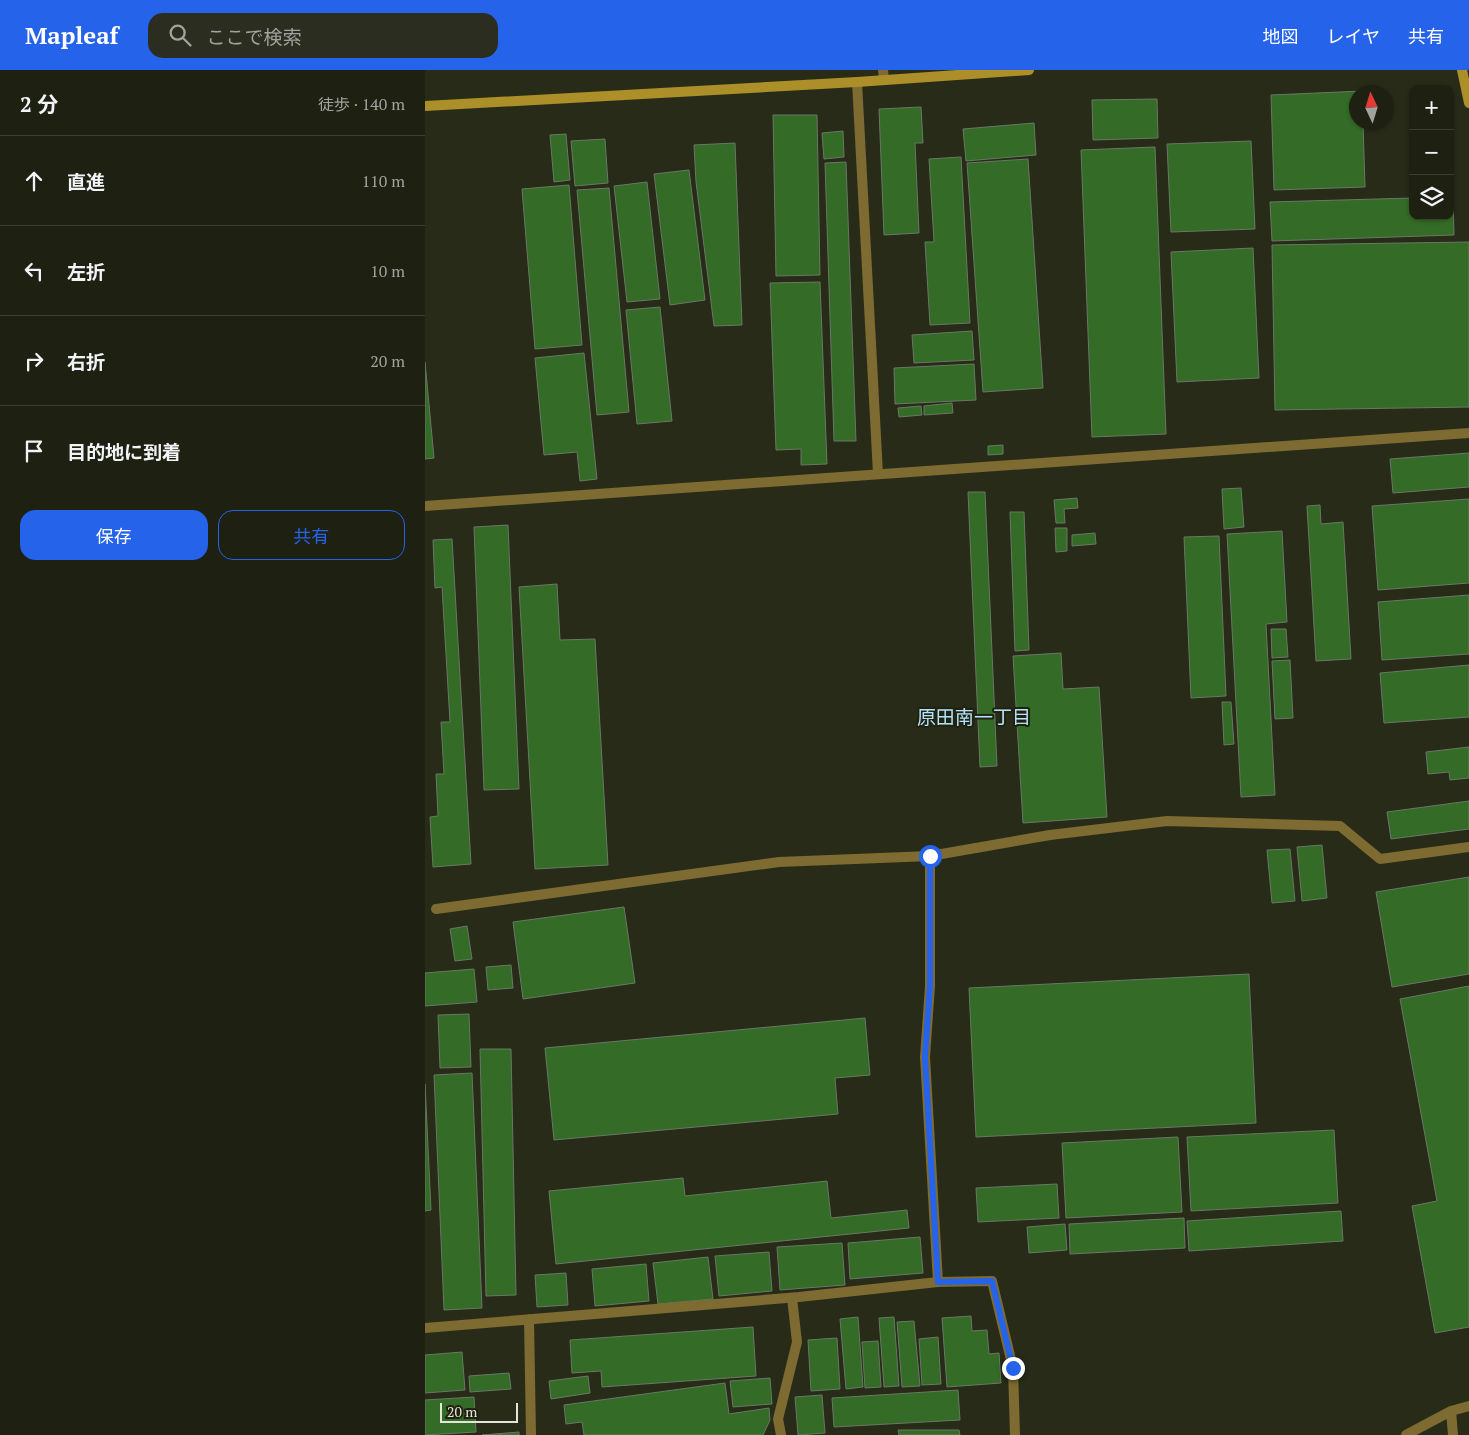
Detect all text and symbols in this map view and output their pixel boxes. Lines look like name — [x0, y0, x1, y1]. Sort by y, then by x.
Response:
search box — [148, 13, 498, 58]
text: Mapleaf — [25, 19, 118, 51]
icon: search — [166, 21, 194, 49]
text: ここで検索 — [206, 24, 301, 49]
text: 地図 — [1263, 24, 1299, 48]
text: レイヤ — [1327, 24, 1380, 48]
text: 共有 — [1408, 24, 1444, 48]
north arrow — [1349, 85, 1394, 130]
map controls — [1409, 85, 1454, 220]
button: + — [1409, 85, 1454, 130]
text: 2 分 — [20, 90, 59, 118]
text: 徒歩 · 140 m — [318, 93, 405, 115]
button: − — [1409, 130, 1454, 175]
icon: ahead — [20, 167, 48, 195]
text: 直進 — [67, 169, 105, 194]
text: 110 m — [362, 170, 405, 192]
button: layers — [1409, 175, 1454, 220]
icon: left — [20, 257, 48, 285]
text: 左折 — [67, 259, 105, 284]
text: 10 m — [370, 260, 405, 282]
icon: right — [20, 347, 48, 375]
text: 右折 — [67, 349, 105, 374]
text: 20 m — [370, 350, 405, 372]
icon: arrive — [20, 437, 48, 465]
text: 目的地に到着 — [67, 439, 181, 464]
button: 保存 — [20, 510, 208, 560]
button: 共有 — [218, 510, 405, 560]
district label: 原田南一丁目 — [917, 704, 1031, 729]
route start — [919, 845, 942, 868]
route end — [1002, 1357, 1025, 1380]
scale bar — [440, 1400, 517, 1423]
text: 20 m — [447, 1402, 477, 1421]

